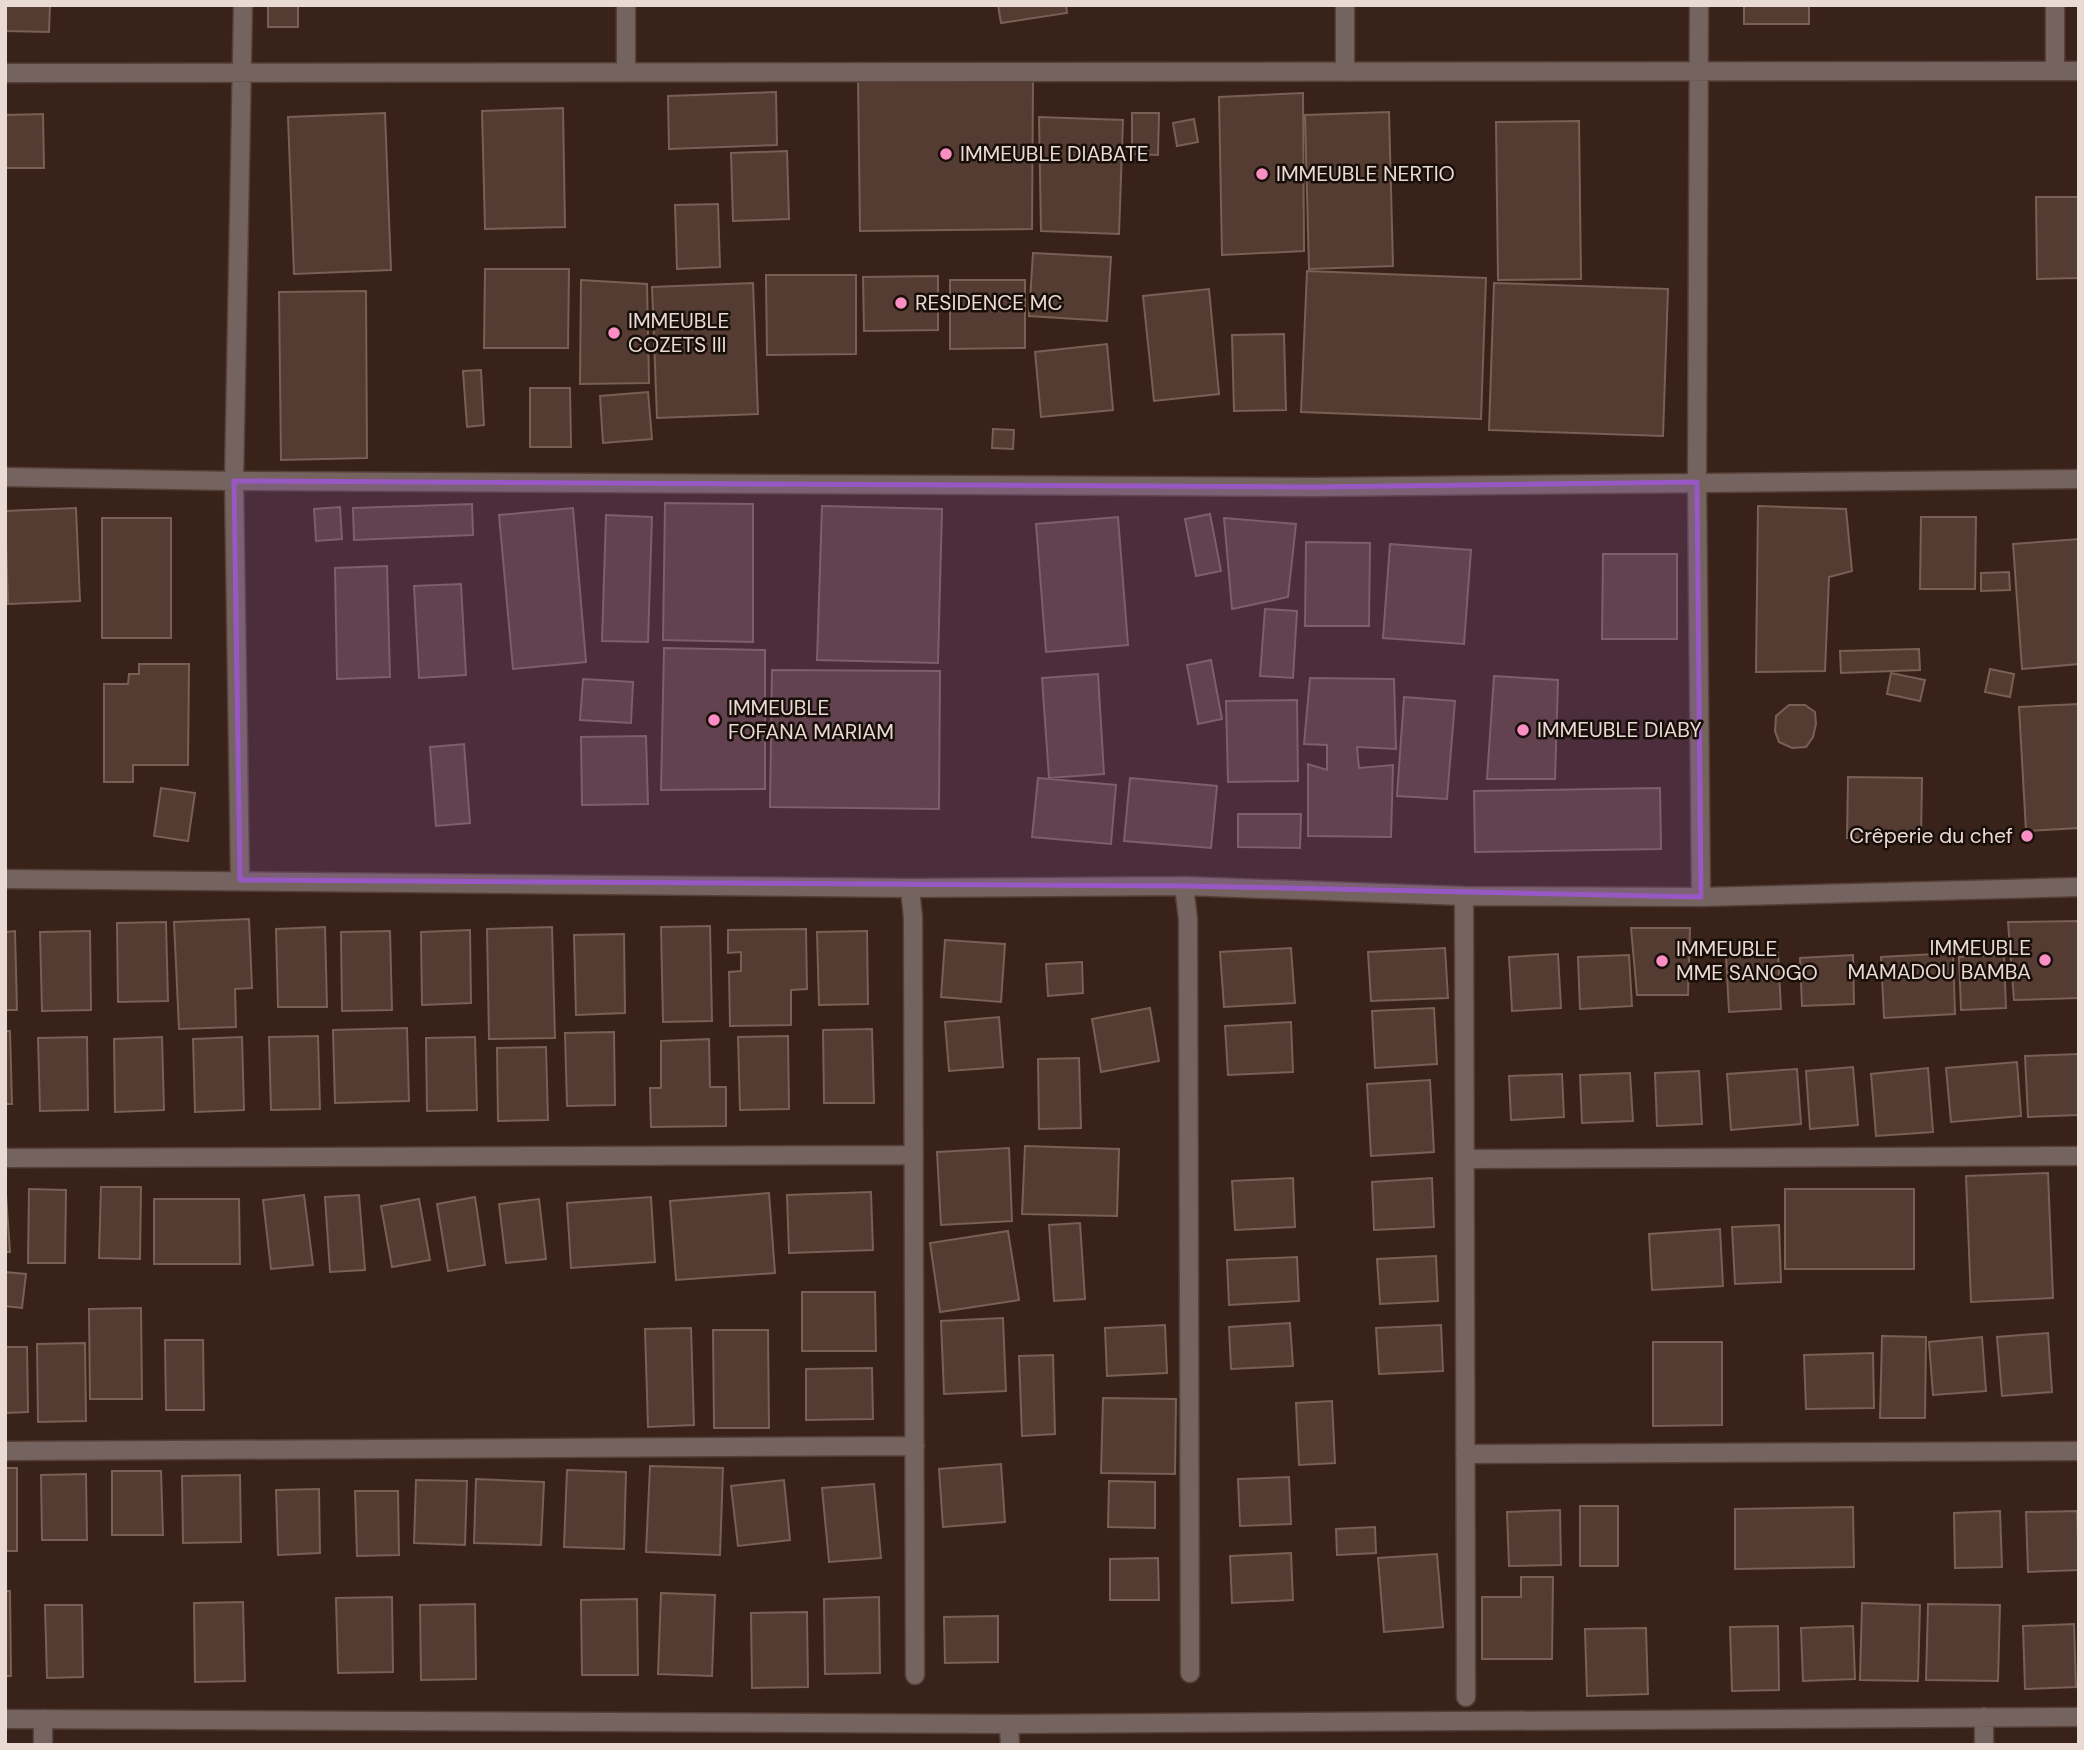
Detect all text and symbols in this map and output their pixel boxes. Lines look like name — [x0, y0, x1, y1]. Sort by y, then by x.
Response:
place label: IMMEUBLE DIABATE — [960, 140, 1149, 168]
marker: IMMEUBLE DIABATE — [938, 146, 954, 162]
place label: IMMEUBLE NERTIO — [1276, 160, 1455, 188]
marker: IMMEUBLE NERTIO — [1254, 166, 1270, 182]
place label: RESIDENCE MC — [915, 289, 1062, 317]
marker: RESIDENCE MC — [893, 295, 909, 311]
place label: IMMEUBLE COZETS III — [628, 307, 729, 359]
marker: IMMEUBLE COZETS III — [606, 325, 622, 341]
place label: IMMEUBLE FOFANA MARIAM — [728, 694, 894, 746]
marker: IMMEUBLE FOFANA MARIAM — [706, 712, 722, 728]
place label: IMMEUBLE DIABY — [1537, 716, 1702, 744]
marker: IMMEUBLE DIABY — [1515, 722, 1531, 738]
place label: Crêperie du chef — [1849, 822, 2013, 850]
marker: Crêperie du chef — [2019, 828, 2035, 844]
place label: IMMEUBLE MAMADOU BAMBA — [1847, 934, 2031, 986]
place label: IMMEUBLE MME SANOGO — [1676, 935, 1818, 987]
marker: IMMEUBLE MAMADOU BAMBA — [2037, 952, 2053, 968]
marker: IMMEUBLE MME SANOGO — [1654, 953, 1670, 969]

